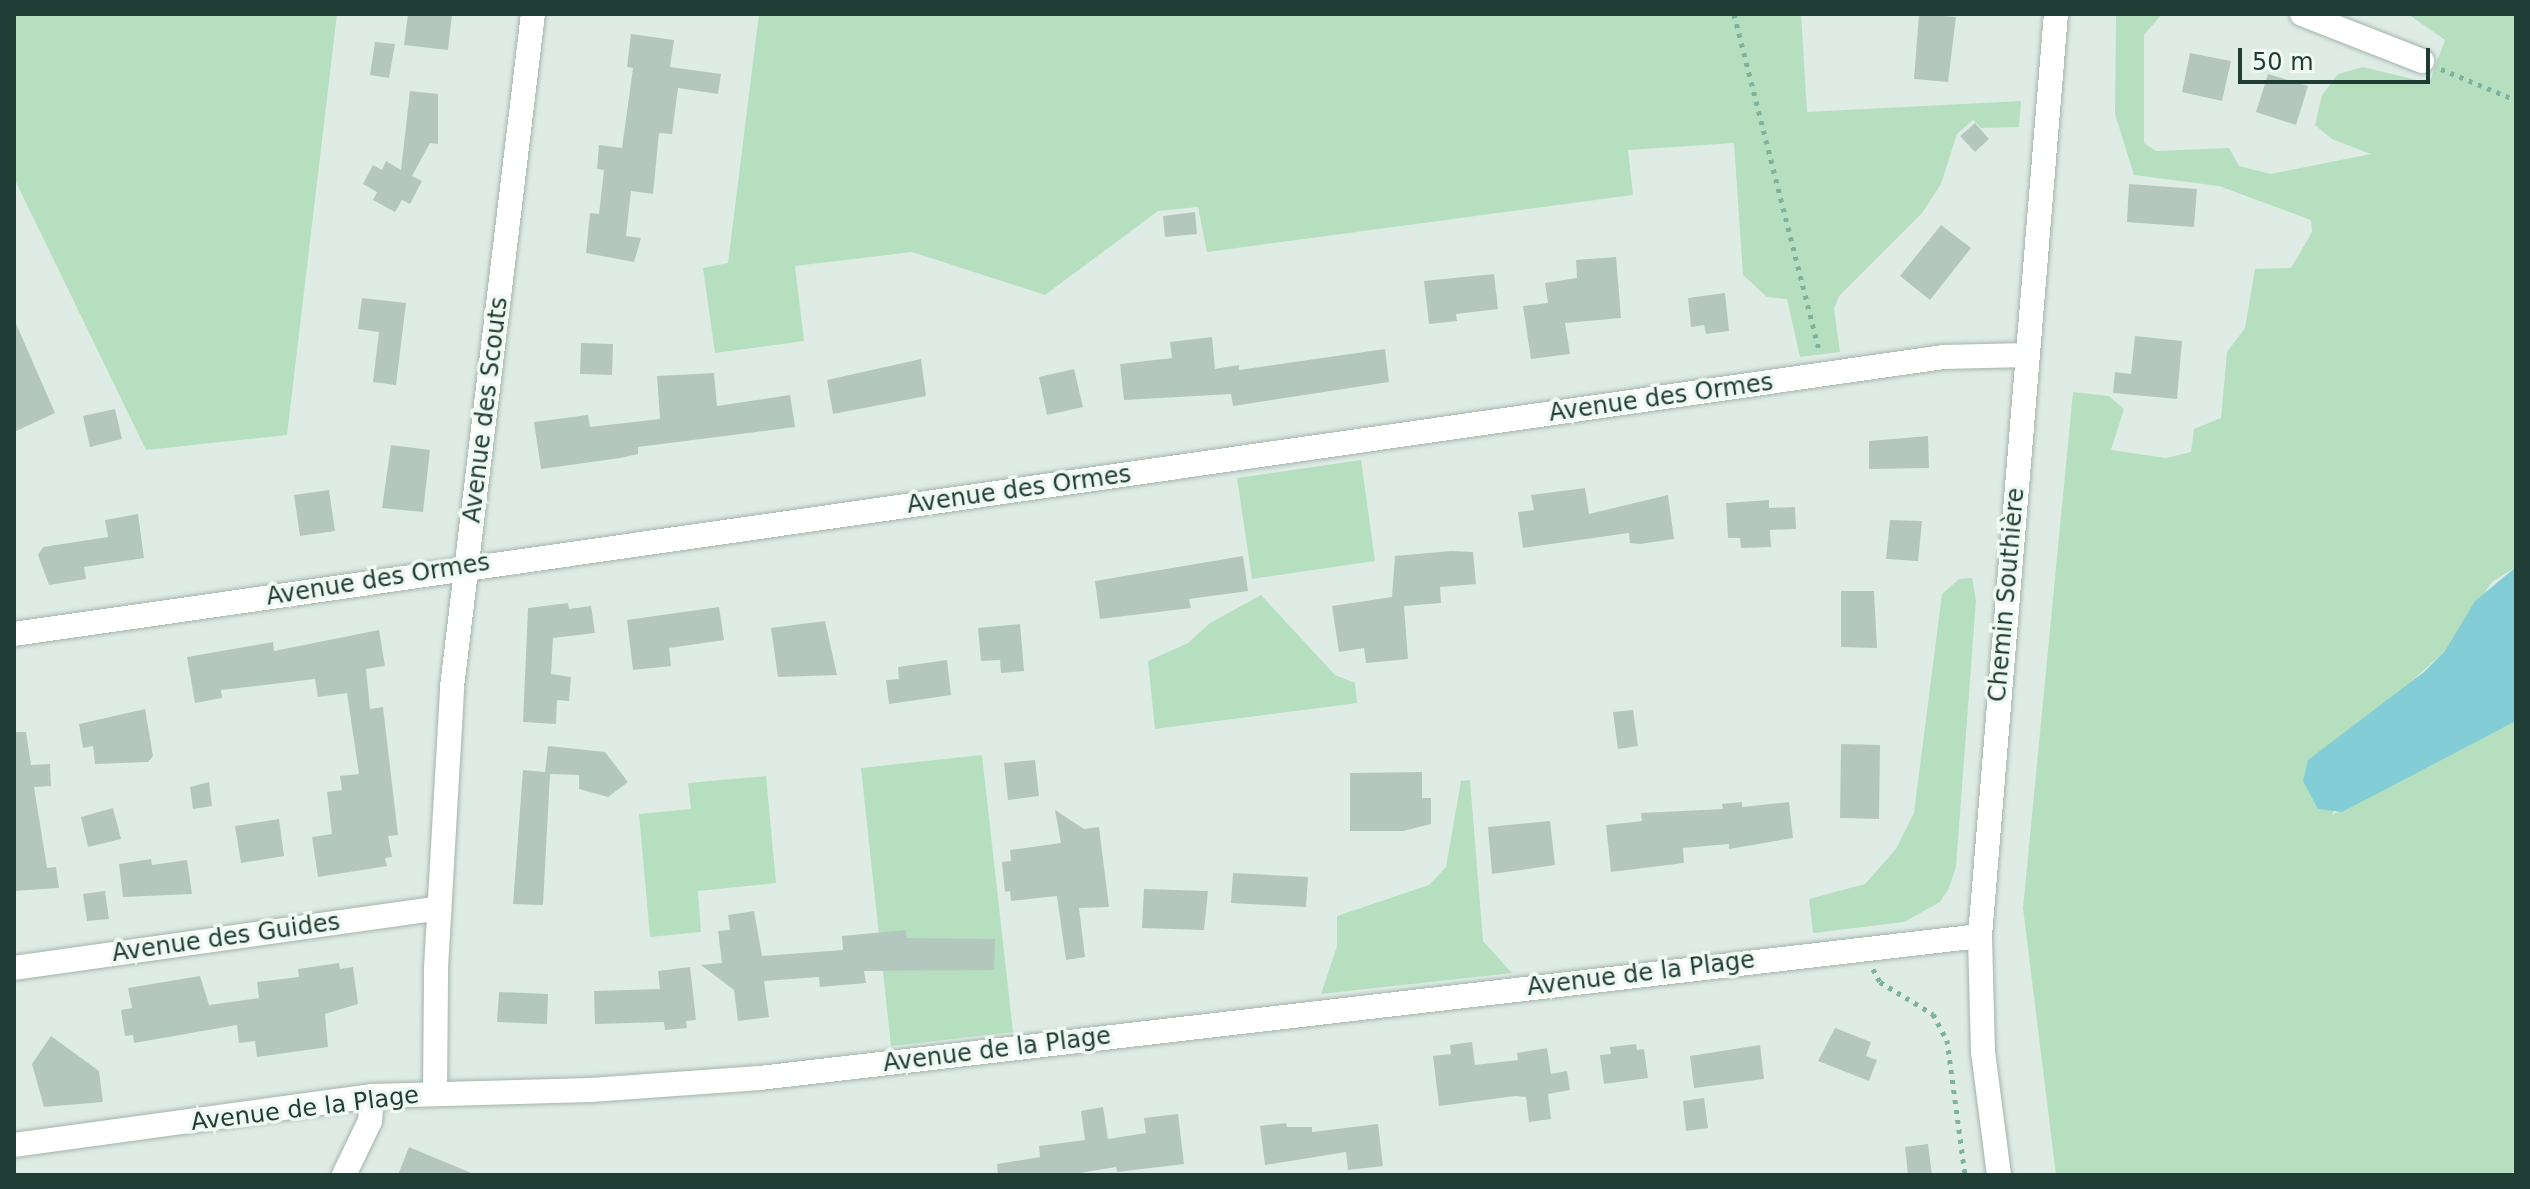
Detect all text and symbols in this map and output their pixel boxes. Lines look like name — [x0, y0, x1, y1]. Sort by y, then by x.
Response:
scale bar — [2242, 32, 2434, 82]
text: 50 m — [2252, 48, 2314, 76]
street label: Avenue des Scouts — [458, 296, 514, 524]
street label: Avenue des Ormes — [1547, 368, 1775, 428]
street label: Avenue des Ormes — [905, 460, 1133, 520]
street label: Chemin Southière — [1983, 487, 2031, 703]
street label: Avenue des Ormes — [264, 548, 492, 612]
street label: Avenue des Guides — [110, 908, 342, 968]
street label: Avenue de la Plage — [1525, 946, 1757, 1002]
street label: Avenue de la Plage — [881, 1022, 1113, 1078]
street label: Avenue de la Plage — [189, 1081, 421, 1137]

